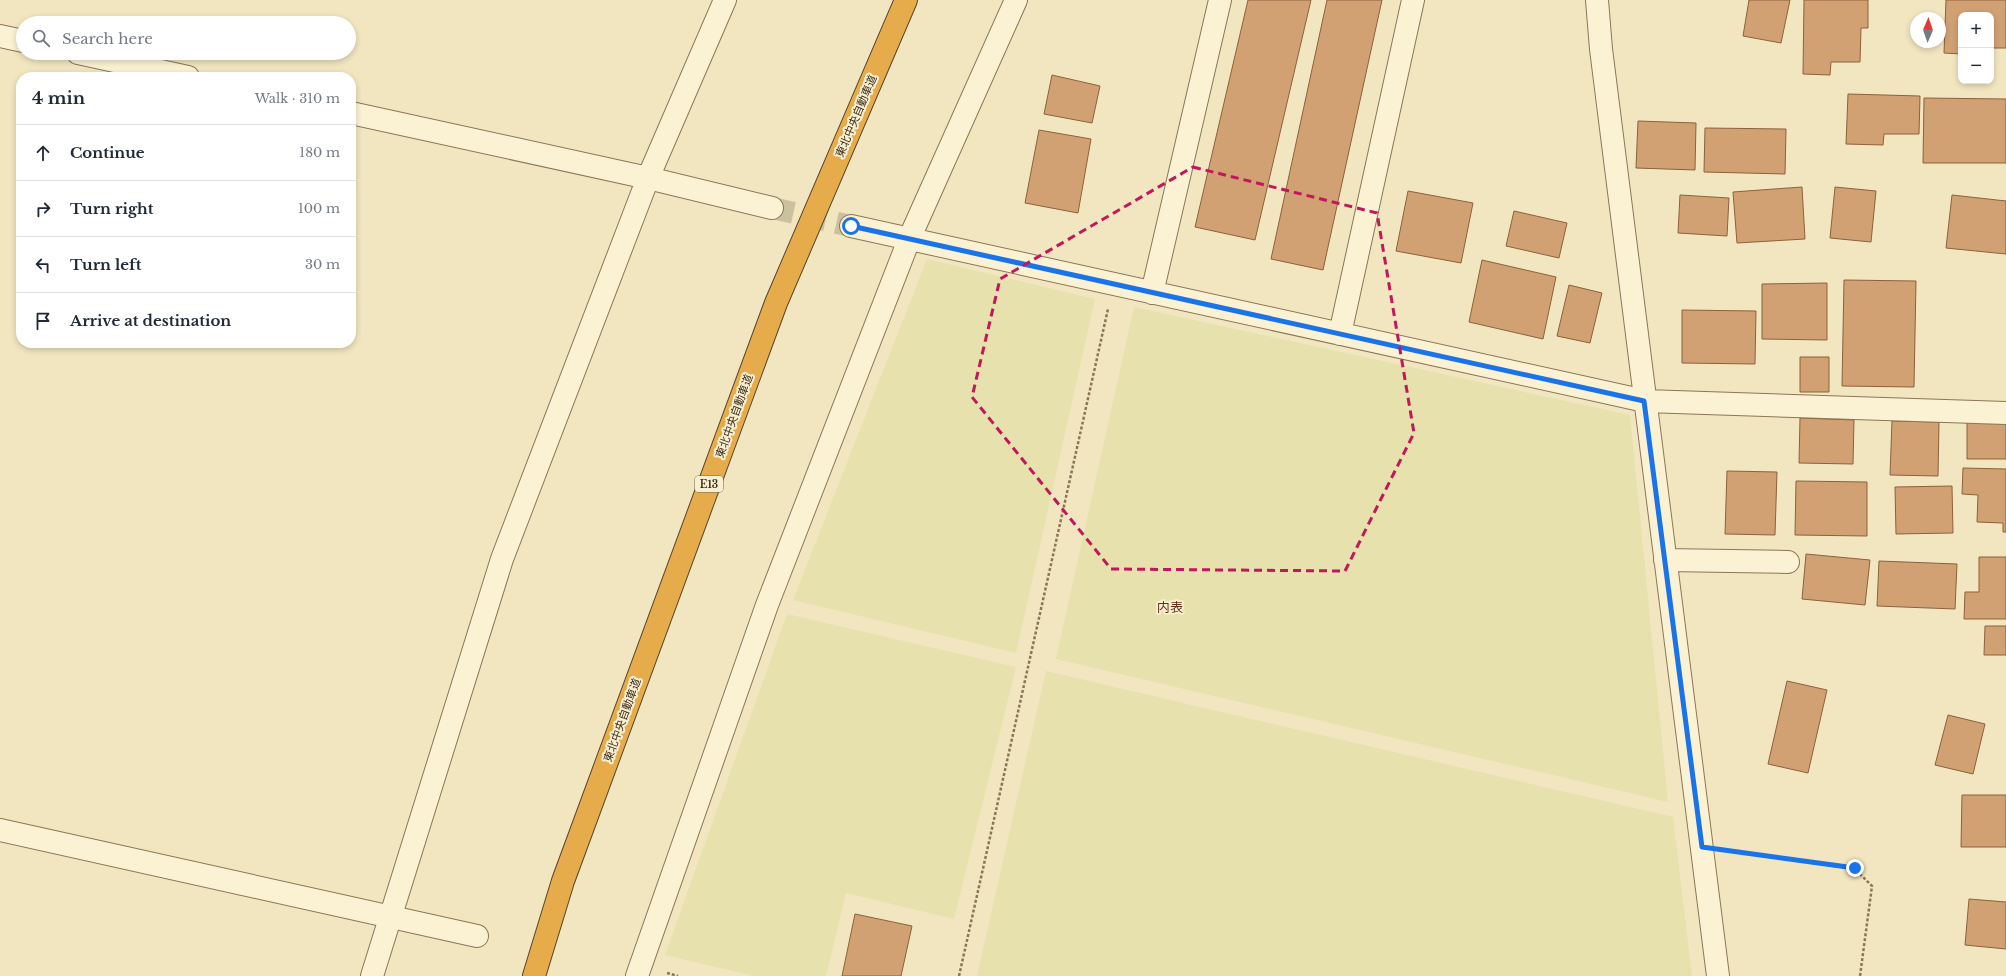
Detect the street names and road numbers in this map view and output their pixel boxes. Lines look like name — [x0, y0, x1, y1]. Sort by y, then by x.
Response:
street label: 東北中央自動車道 — [832, 73, 880, 159]
street label: 東北中央自動車道 — [712, 372, 756, 460]
road number: E13 — [695, 476, 723, 492]
street label: 東北中央自動車道 — [600, 676, 644, 764]

